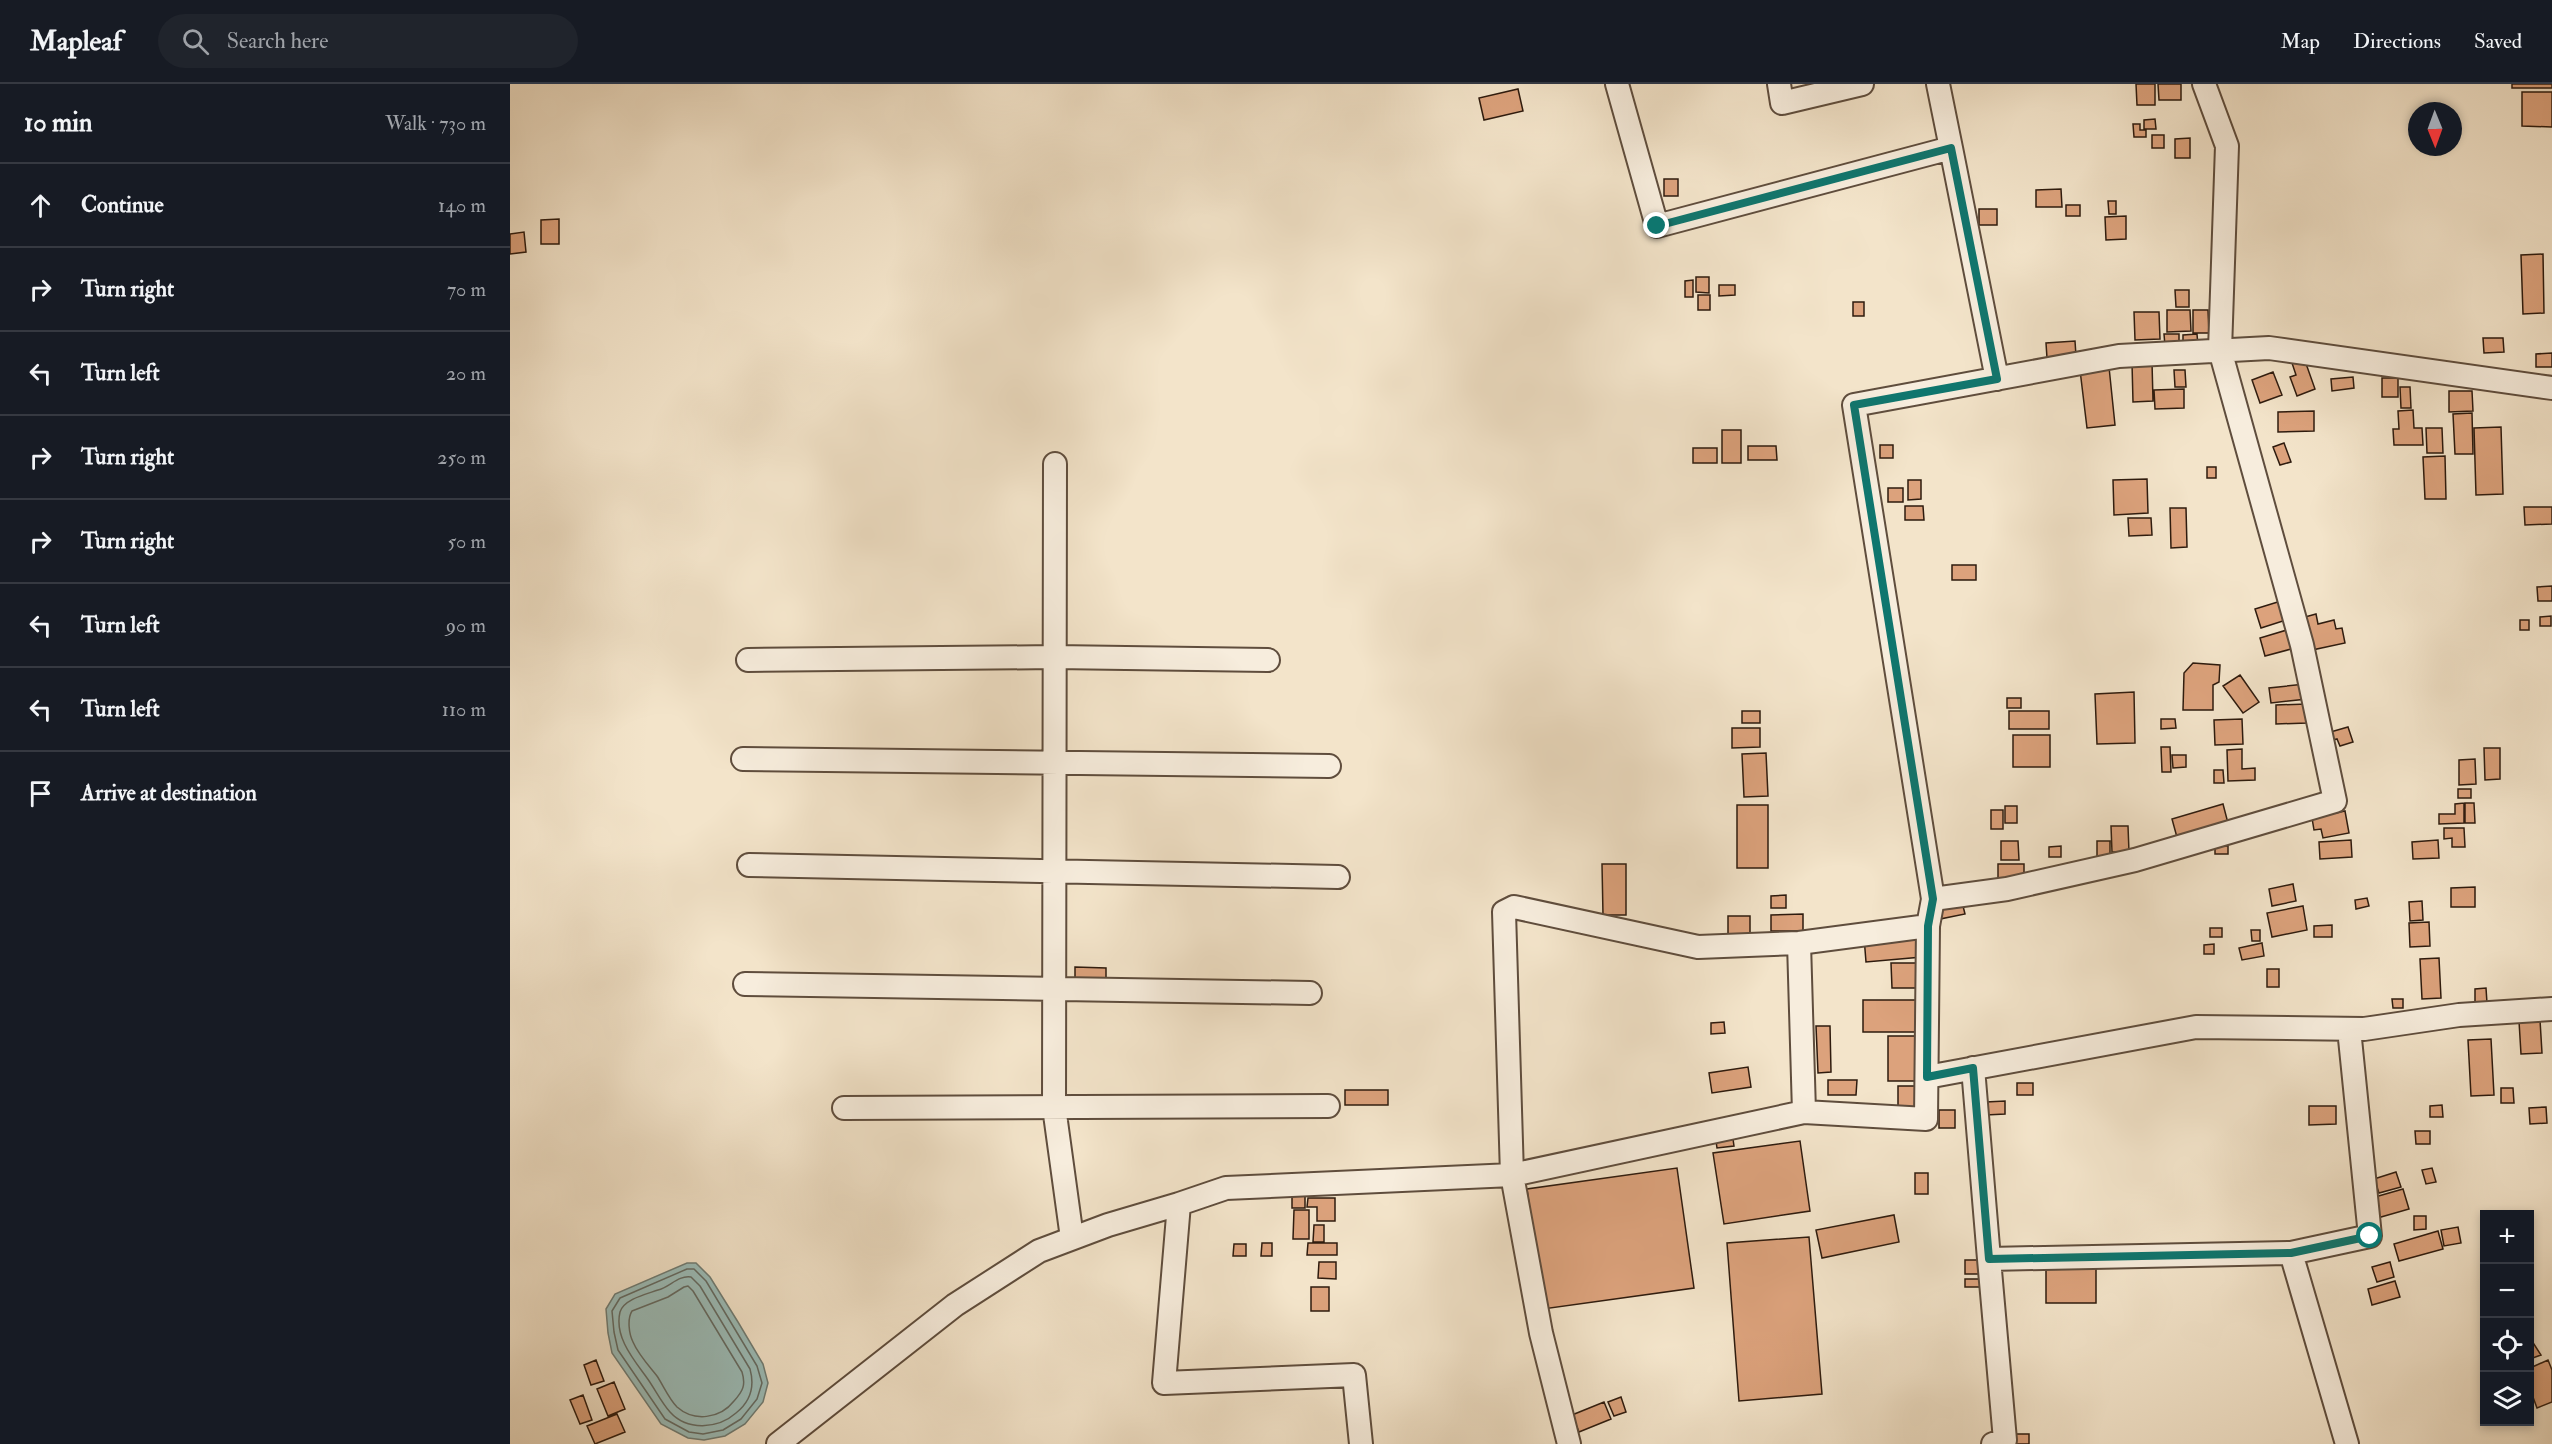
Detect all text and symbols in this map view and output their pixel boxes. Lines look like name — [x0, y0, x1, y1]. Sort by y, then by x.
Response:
search box — [158, 14, 578, 68]
text: Mapleaf — [30, 24, 122, 59]
icon: search — [179, 25, 212, 58]
text: Search here — [227, 27, 328, 55]
text: Map — [2280, 28, 2320, 55]
text: Directions — [2353, 28, 2441, 55]
text: Saved — [2474, 28, 2522, 55]
north arrow — [2408, 102, 2462, 156]
text: 10 min — [24, 107, 92, 139]
text: Walk · 730 m — [385, 111, 486, 136]
icon: ahead — [24, 189, 57, 222]
text: Continue — [81, 191, 164, 219]
text: 140 m — [438, 193, 486, 218]
route end — [1643, 212, 1669, 238]
icon: right — [24, 273, 57, 306]
text: Turn right — [81, 275, 174, 303]
text: 70 m — [447, 277, 486, 302]
icon: left — [24, 357, 57, 390]
text: Turn left — [81, 359, 160, 387]
text: 20 m — [446, 361, 486, 386]
icon: right — [24, 441, 57, 474]
text: Turn right — [81, 443, 174, 471]
text: 250 m — [437, 445, 486, 470]
icon: right — [24, 525, 57, 558]
text: Turn right — [81, 527, 174, 555]
text: 50 m — [447, 529, 486, 554]
icon: left — [24, 609, 57, 642]
text: Turn left — [81, 611, 160, 639]
text: 90 m — [446, 613, 486, 638]
icon: left — [24, 693, 57, 726]
text: Turn left — [81, 695, 160, 723]
text: 110 m — [442, 697, 486, 722]
icon: arrive — [24, 777, 57, 810]
text: Arrive at destination — [81, 779, 257, 807]
map controls — [2480, 1210, 2534, 1426]
button: + — [2480, 1210, 2534, 1264]
route start — [2356, 1222, 2382, 1248]
button: − — [2480, 1264, 2534, 1318]
button: locate — [2480, 1318, 2534, 1372]
button: layers — [2480, 1372, 2534, 1426]

